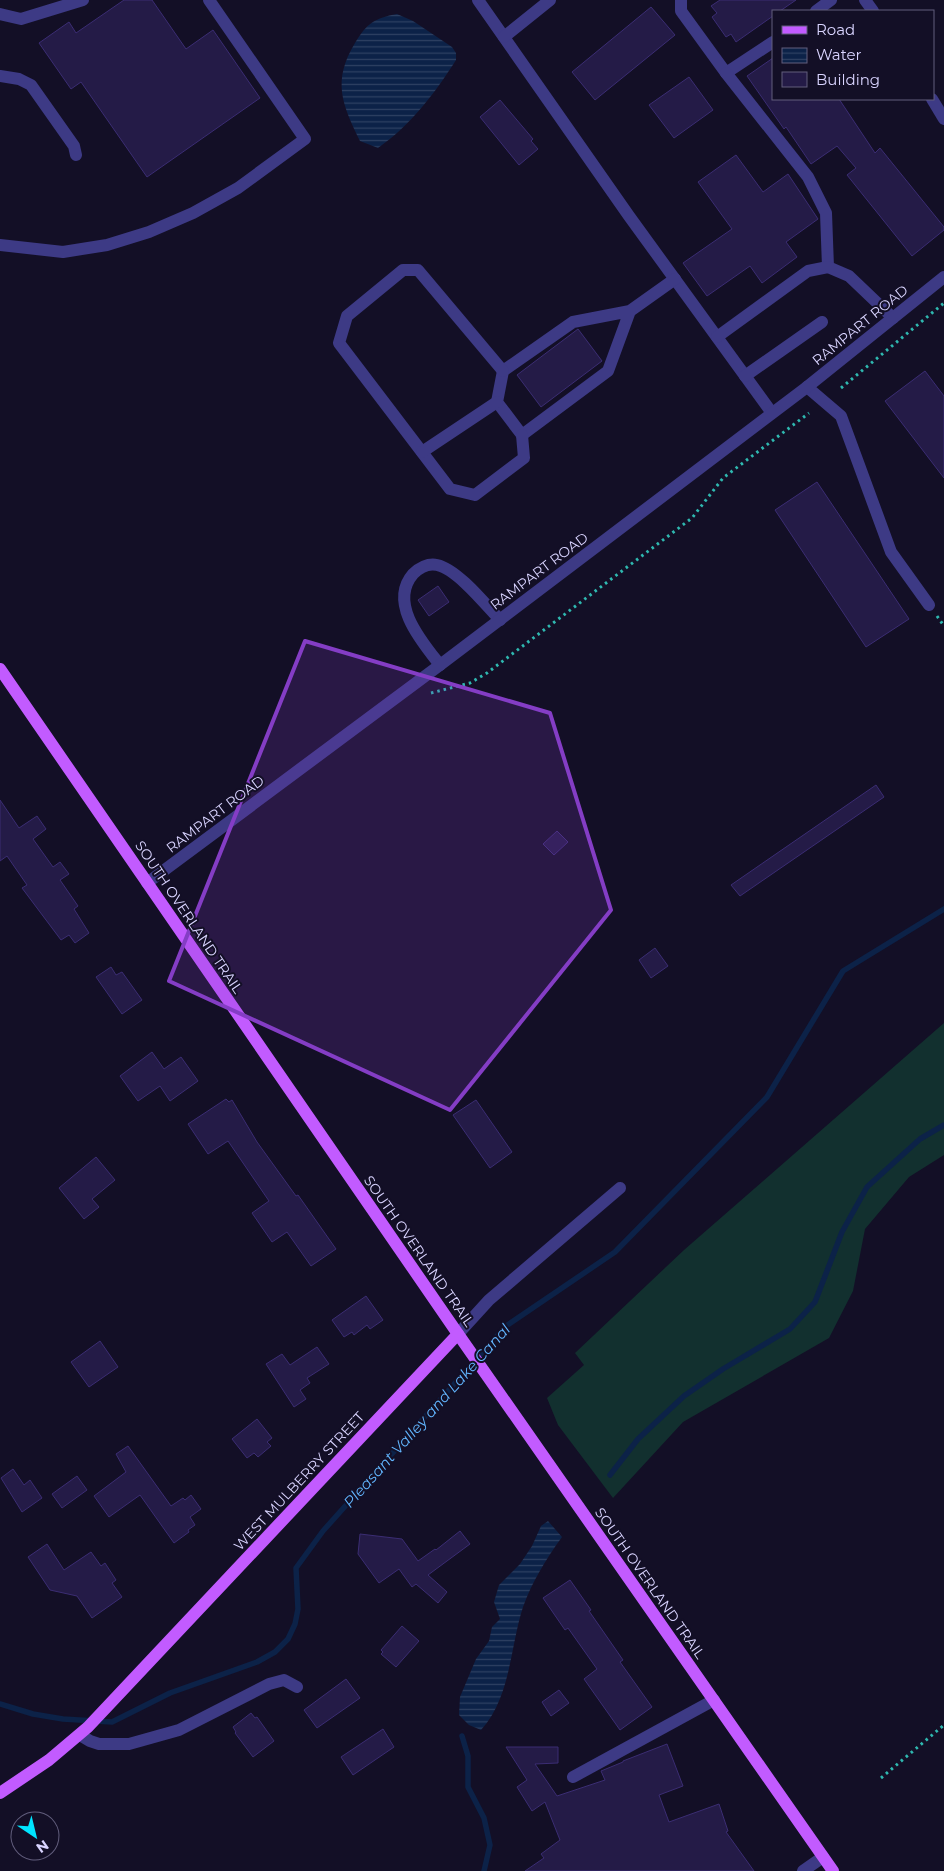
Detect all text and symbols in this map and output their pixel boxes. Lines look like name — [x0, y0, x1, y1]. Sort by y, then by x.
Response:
legend — [772, 10, 934, 100]
text: Road — [816, 20, 855, 39]
text: Water — [816, 45, 862, 64]
text: Building — [816, 70, 880, 89]
street label: RAMPART ROAD — [808, 281, 912, 369]
street label: RAMPART ROAD — [486, 528, 592, 614]
street label: RAMPART ROAD — [162, 771, 268, 857]
street label: SOUTH OVERLAND TRAIL — [131, 837, 247, 997]
street label: SOUTH OVERLAND TRAIL — [360, 1172, 479, 1331]
water label: Pleasant Valley and Lake Canal — [339, 1320, 514, 1511]
street label: WEST MULBERRY STREET — [230, 1408, 368, 1554]
street label: SOUTH OVERLAND TRAIL — [591, 1504, 710, 1663]
north arrow — [10, 1811, 60, 1861]
text: N — [33, 1836, 52, 1857]

